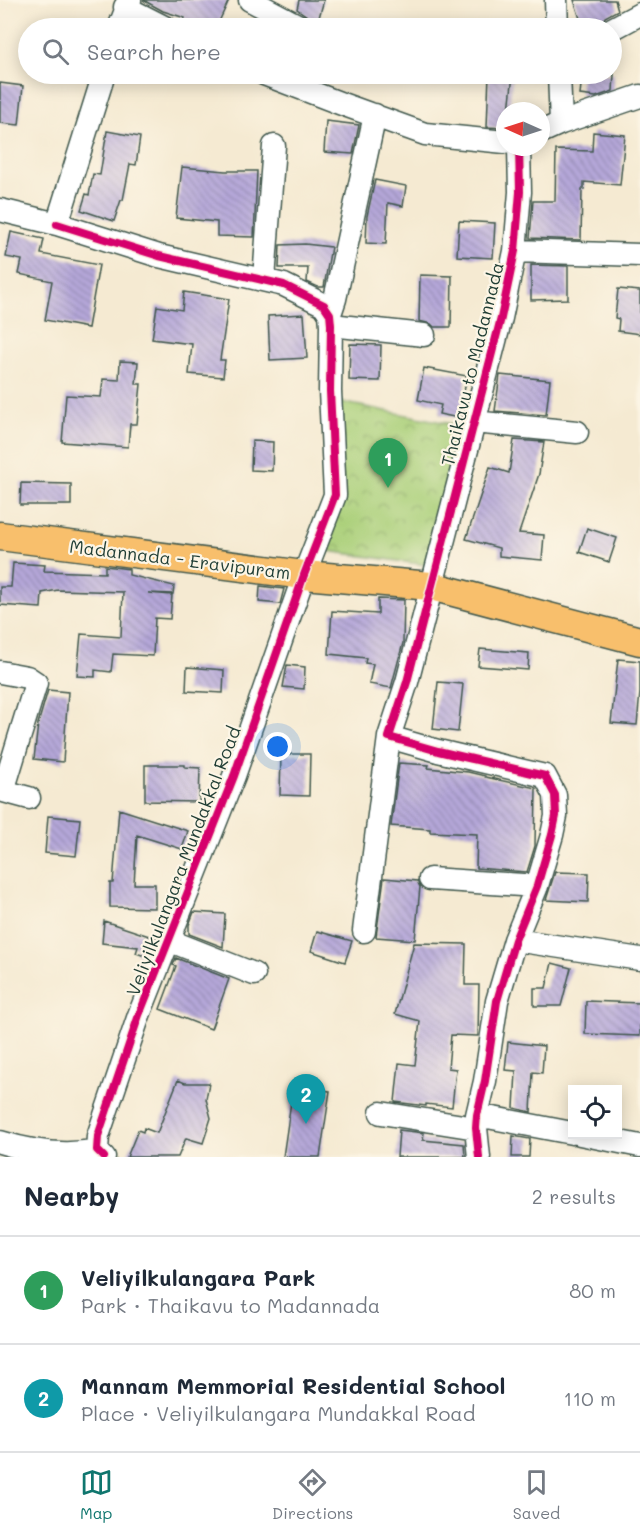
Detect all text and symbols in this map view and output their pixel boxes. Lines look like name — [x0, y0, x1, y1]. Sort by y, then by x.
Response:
search box — [18, 18, 622, 84]
icon: search — [39, 35, 72, 68]
text: Search here — [87, 37, 221, 66]
north arrow — [496, 102, 550, 156]
street label: Thaikavu to Madannada — [435, 260, 509, 468]
pin: 1 — [368, 438, 408, 488]
street label: Madannada - Eravipuram — [68, 534, 292, 584]
street label: Veliyilkulangara Mundakkal Road — [120, 723, 246, 999]
your location — [263, 732, 292, 761]
pin: 2 — [286, 1074, 326, 1124]
map controls — [568, 1085, 622, 1139]
button: locate — [568, 1085, 622, 1139]
text: Nearby — [24, 1179, 119, 1213]
text: 2 results — [532, 1183, 616, 1209]
text: Veliyilkulangara Park — [81, 1263, 315, 1292]
text: 1 — [39, 1277, 48, 1303]
text: 80 m — [569, 1277, 616, 1303]
text: Park · Thaikavu to Madannada — [81, 1292, 380, 1318]
text: Mannam Memmorial Residential School — [81, 1371, 505, 1400]
text: 2 — [38, 1385, 49, 1411]
text: 110 m — [563, 1385, 616, 1411]
text: Place · Veliyilkulangara Mundakkal Road — [81, 1400, 475, 1426]
tab: Map — [80, 1466, 113, 1523]
tab: Directions — [272, 1466, 353, 1523]
tab: Saved — [513, 1466, 560, 1523]

